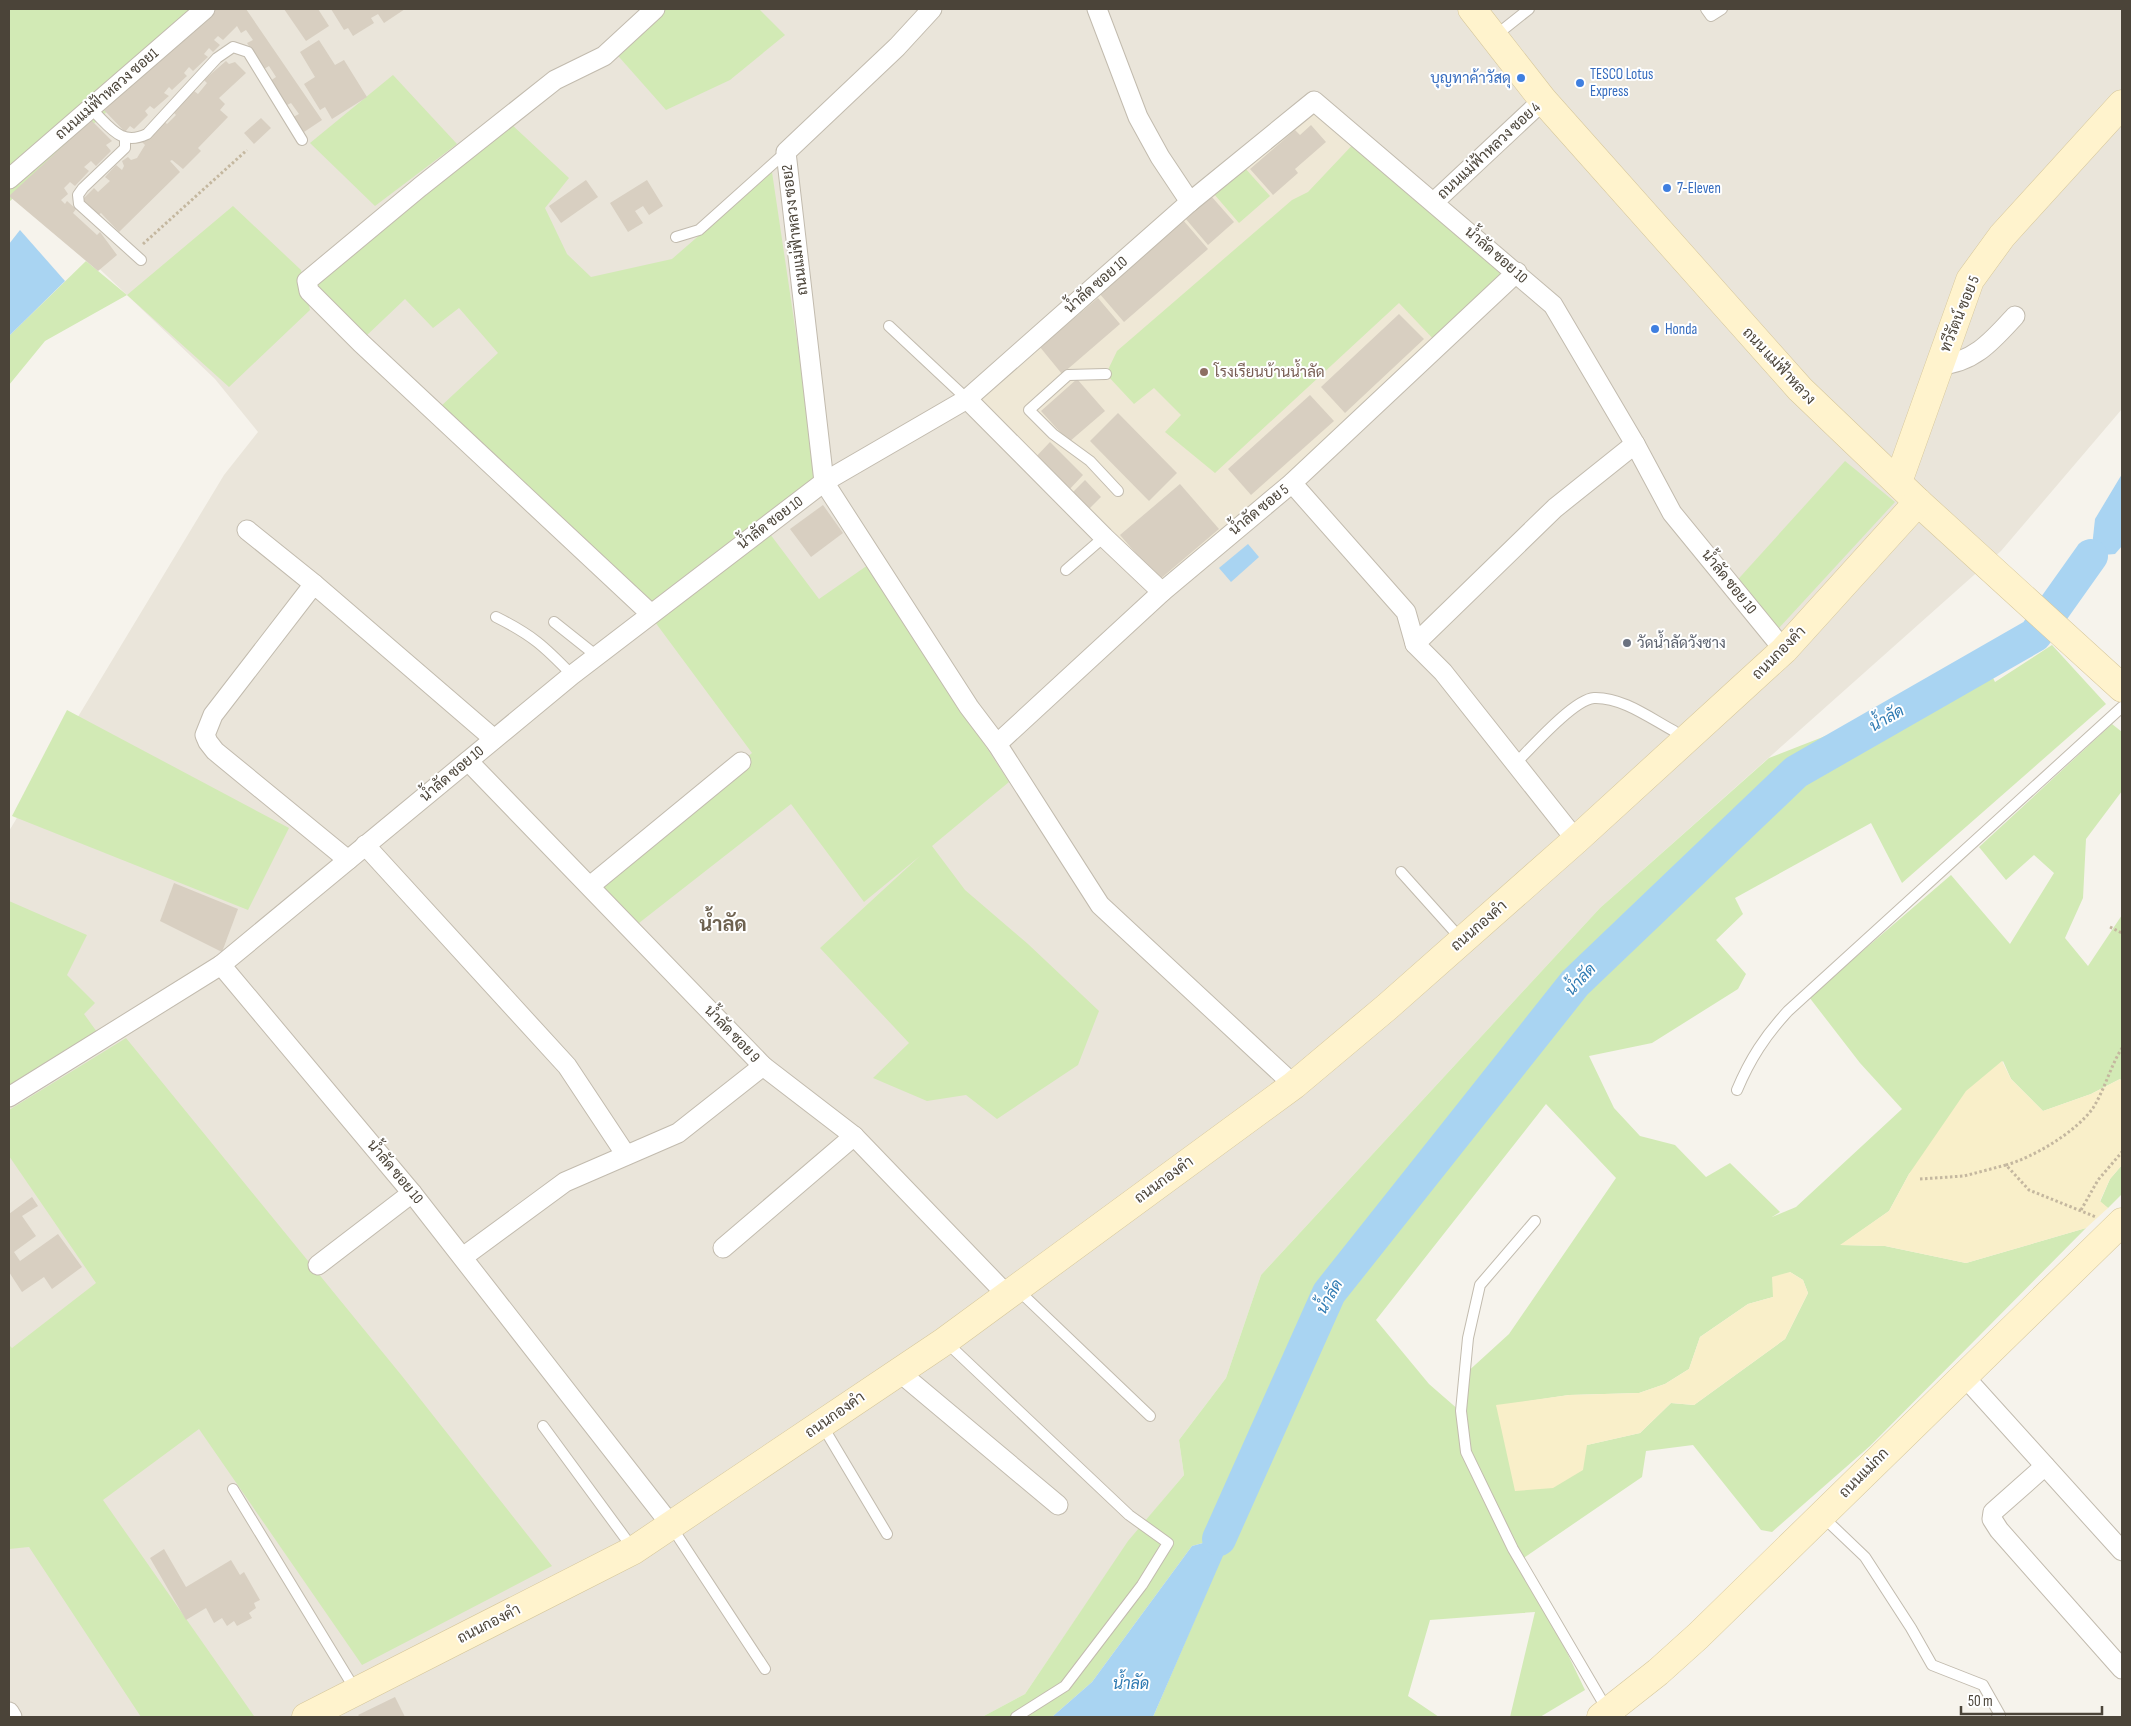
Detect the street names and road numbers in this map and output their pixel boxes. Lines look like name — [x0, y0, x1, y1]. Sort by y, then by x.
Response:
street label: ถนนแม่ฟ้าหลวง ซอย1 — [51, 43, 163, 144]
street label: ถนนแม่ฟ้าหลวง ซอย 4 — [1433, 98, 1545, 204]
street label: ถนนแม่ฟ้าหลวง ซอย2 — [777, 163, 812, 297]
street label: น้ำลัด ซอย 10 — [1460, 219, 1534, 288]
street label: น้ำลัด ซอย 10 — [1058, 249, 1132, 318]
street label: ทวีรัตน์ ซอย 5 — [1935, 273, 1984, 355]
street label: ถนน แม่ฟ้าหลวง — [1738, 323, 1820, 409]
street label: น้ำลัด ซอย 5 — [1223, 477, 1293, 540]
street label: น้ำลัด ซอย 10 — [731, 489, 807, 554]
street label: น้ำลัด ซอย 10 — [1697, 543, 1764, 618]
street label: ถนนกองคำ — [1748, 622, 1810, 684]
street label: น้ำลัด ซอย 10 — [414, 739, 488, 806]
street label: ถนนกองคำ — [1447, 896, 1511, 956]
street label: น้ำลัด ซอย 9 — [700, 999, 767, 1067]
street label: น้ำลัด ซอย 10 — [363, 1134, 430, 1208]
street label: ถนนกองคำ — [1131, 1152, 1197, 1208]
street label: ถนนกองคำ — [802, 1388, 868, 1442]
street label: ถนนแม่กก — [1834, 1443, 1893, 1502]
street label: ถนนกองคำ — [454, 1600, 524, 1648]

